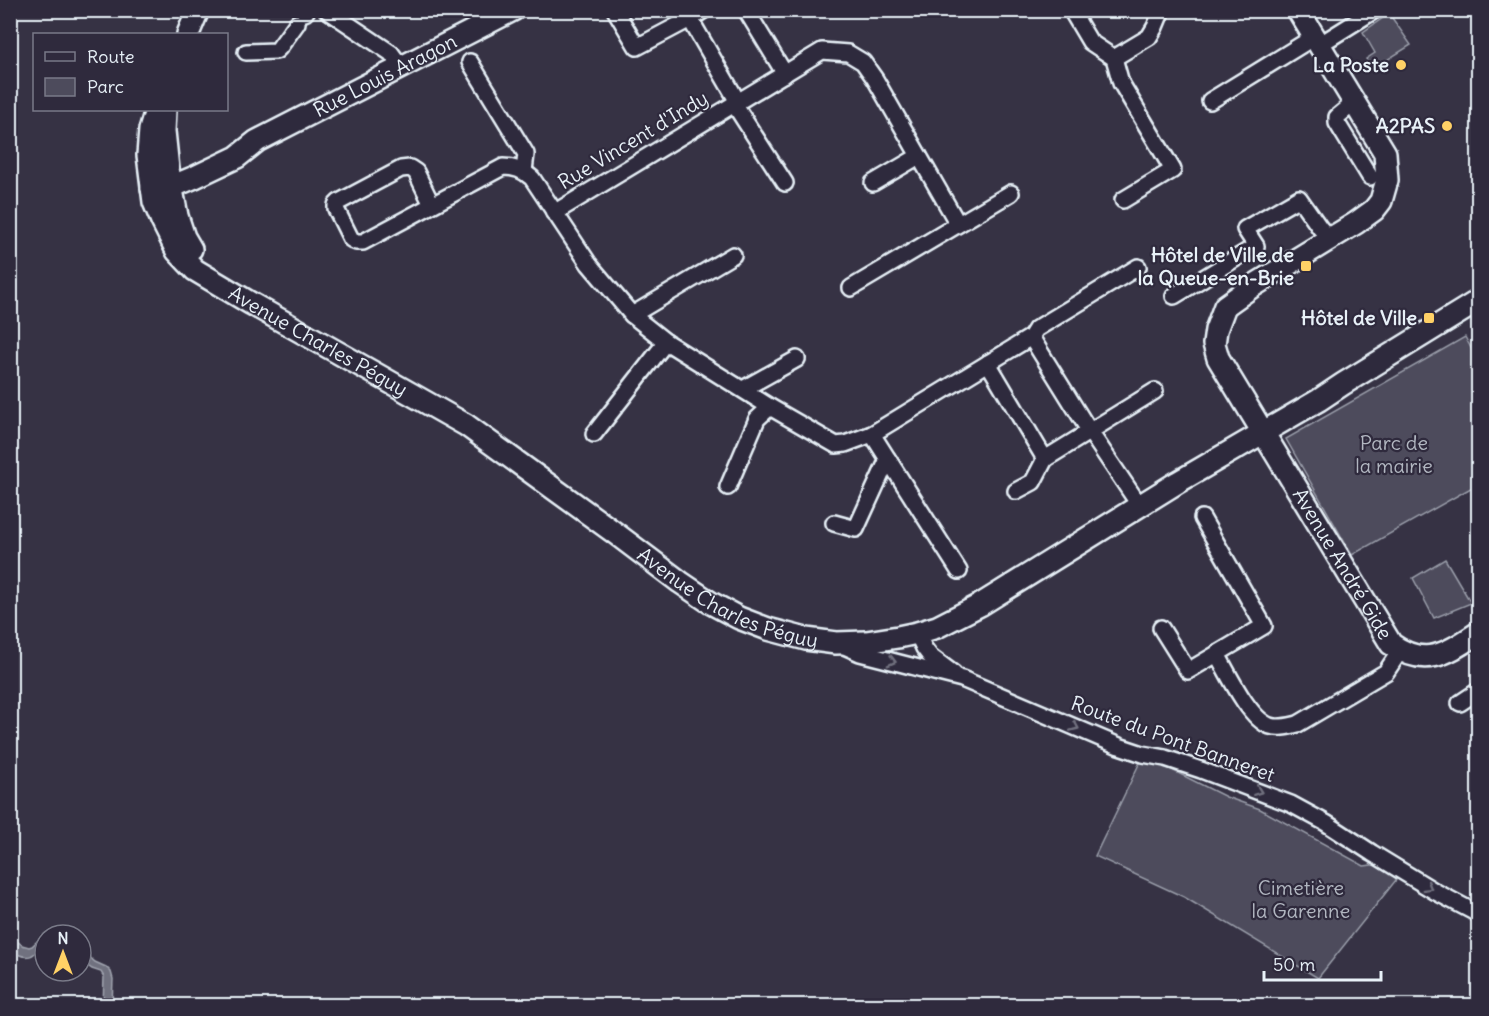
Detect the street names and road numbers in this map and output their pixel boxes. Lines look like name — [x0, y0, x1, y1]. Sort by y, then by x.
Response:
street label: Rue Louis Aragon — [309, 28, 461, 122]
street label: Rue Vincent d'Indy — [553, 85, 712, 194]
street label: Avenue Charles Péguy — [225, 280, 412, 401]
street label: Avenue André Gide — [1288, 483, 1398, 644]
street label: Avenue Charles Péguy — [633, 541, 820, 652]
street label: Route du Pont Banneret — [1068, 690, 1279, 787]

